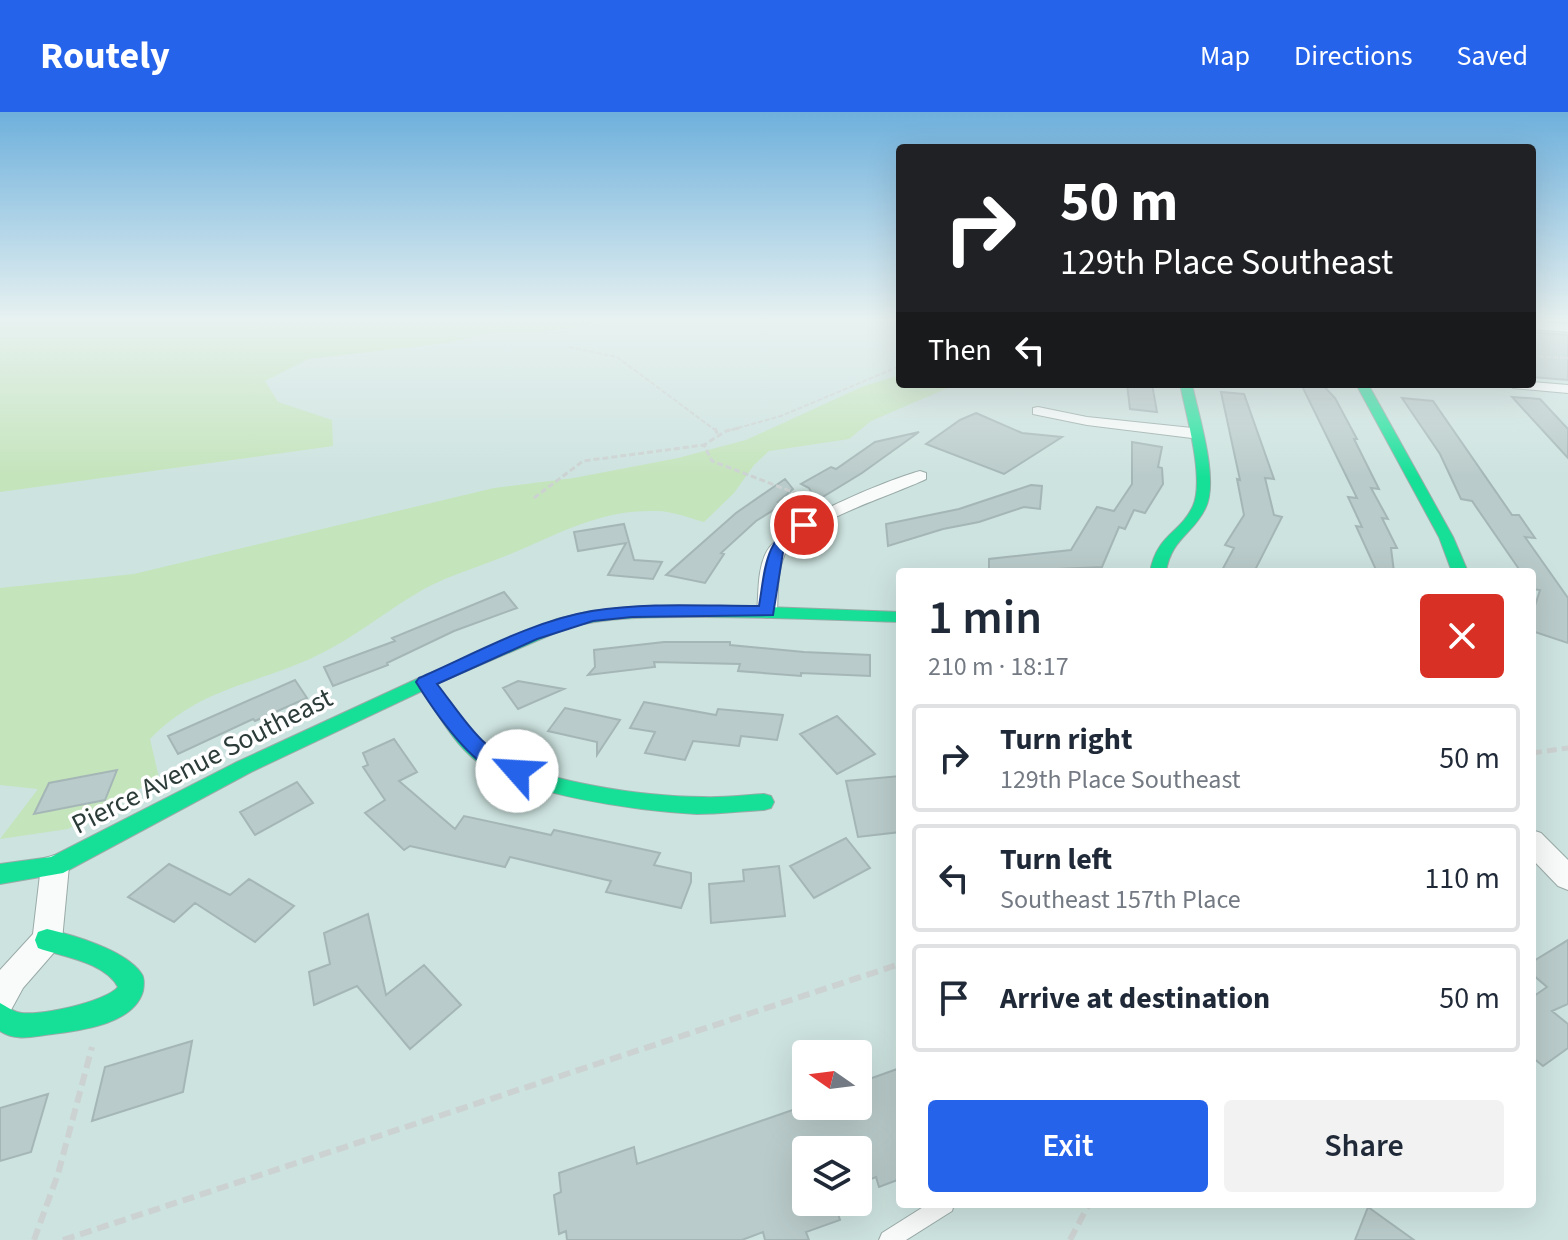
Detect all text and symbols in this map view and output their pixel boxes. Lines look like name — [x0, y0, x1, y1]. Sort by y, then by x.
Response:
text: Routely — [40, 29, 170, 83]
text: Map — [1200, 36, 1250, 76]
text: Directions — [1294, 36, 1413, 76]
text: Saved — [1457, 36, 1528, 76]
text: 50 m — [1060, 163, 1178, 242]
icon: right — [928, 176, 1032, 280]
text: 129th Place Southeast — [1060, 237, 1393, 288]
icon: left — [1008, 328, 1052, 372]
text: Then — [928, 329, 992, 372]
pin — [770, 491, 838, 559]
icon: arrive — [782, 503, 826, 547]
text: 1 min — [928, 584, 1042, 652]
button: close — [1420, 594, 1504, 678]
text: 210 m · 18:17 — [928, 648, 1069, 685]
street label: Pierce Avenue Southeast — [65, 678, 340, 844]
text: Turn right — [1000, 718, 1132, 761]
position arrow — [475, 729, 559, 813]
icon: right — [932, 736, 976, 780]
text: 50 m — [1439, 737, 1500, 780]
text: 129th Place Southeast — [1000, 761, 1241, 798]
text: Turn left — [1000, 838, 1112, 881]
icon: left — [932, 856, 976, 900]
text: 110 m — [1424, 857, 1500, 900]
text: Southeast 157th Place — [1000, 881, 1241, 918]
icon: arrive — [932, 976, 976, 1020]
text: Arrive at destination — [1000, 977, 1270, 1020]
text: 50 m — [1439, 977, 1500, 1020]
north arrow — [792, 1040, 872, 1120]
map controls — [792, 1040, 872, 1216]
button: Exit — [928, 1100, 1208, 1192]
button: Share — [1224, 1100, 1504, 1192]
button: layers — [792, 1136, 872, 1216]

